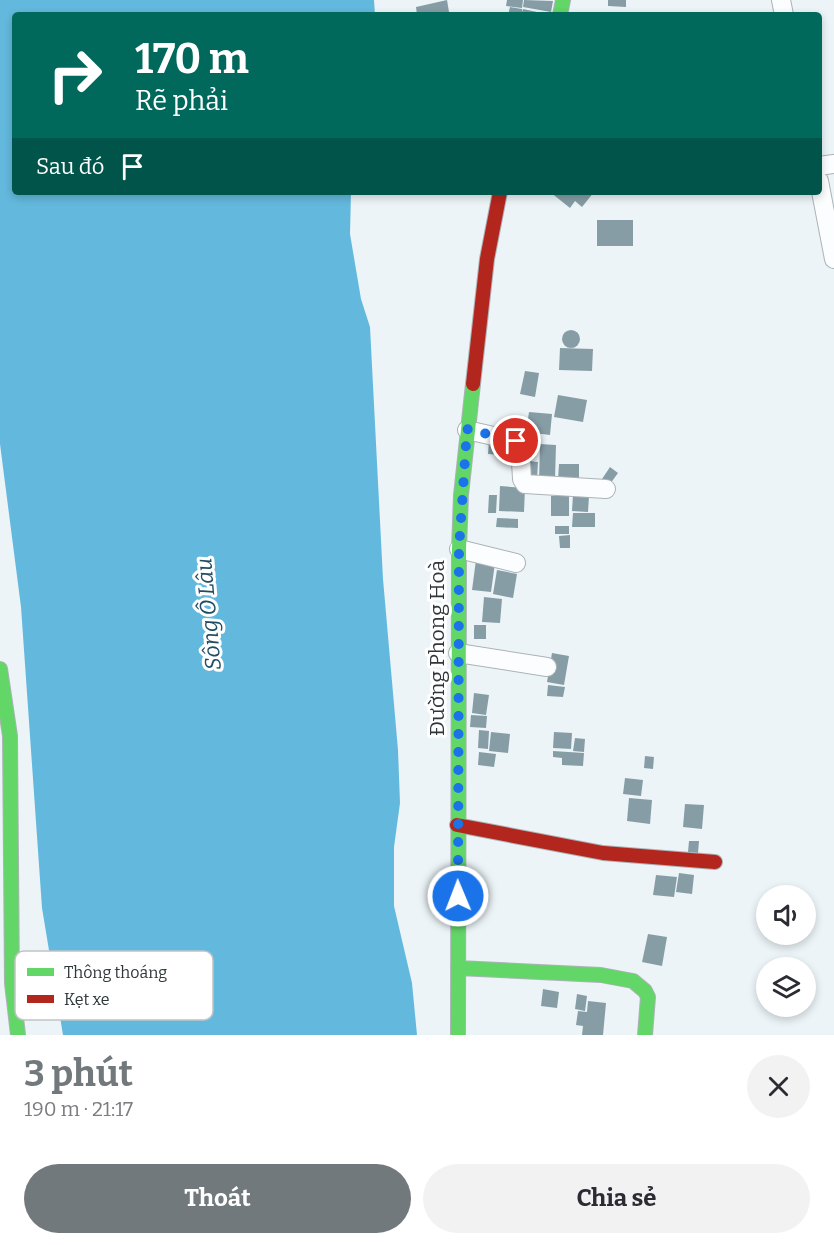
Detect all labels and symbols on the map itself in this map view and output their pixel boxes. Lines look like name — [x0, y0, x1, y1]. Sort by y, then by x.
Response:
pin — [490, 415, 541, 466]
water label: Sông Ô Lâu — [190, 557, 227, 671]
street label: Đường Phong Hoà — [424, 559, 450, 736]
position arrow — [426, 864, 490, 928]
legend — [15, 951, 213, 1020]
text: Thông thoáng — [64, 963, 167, 982]
text: Kẹt xe — [64, 990, 109, 1009]

